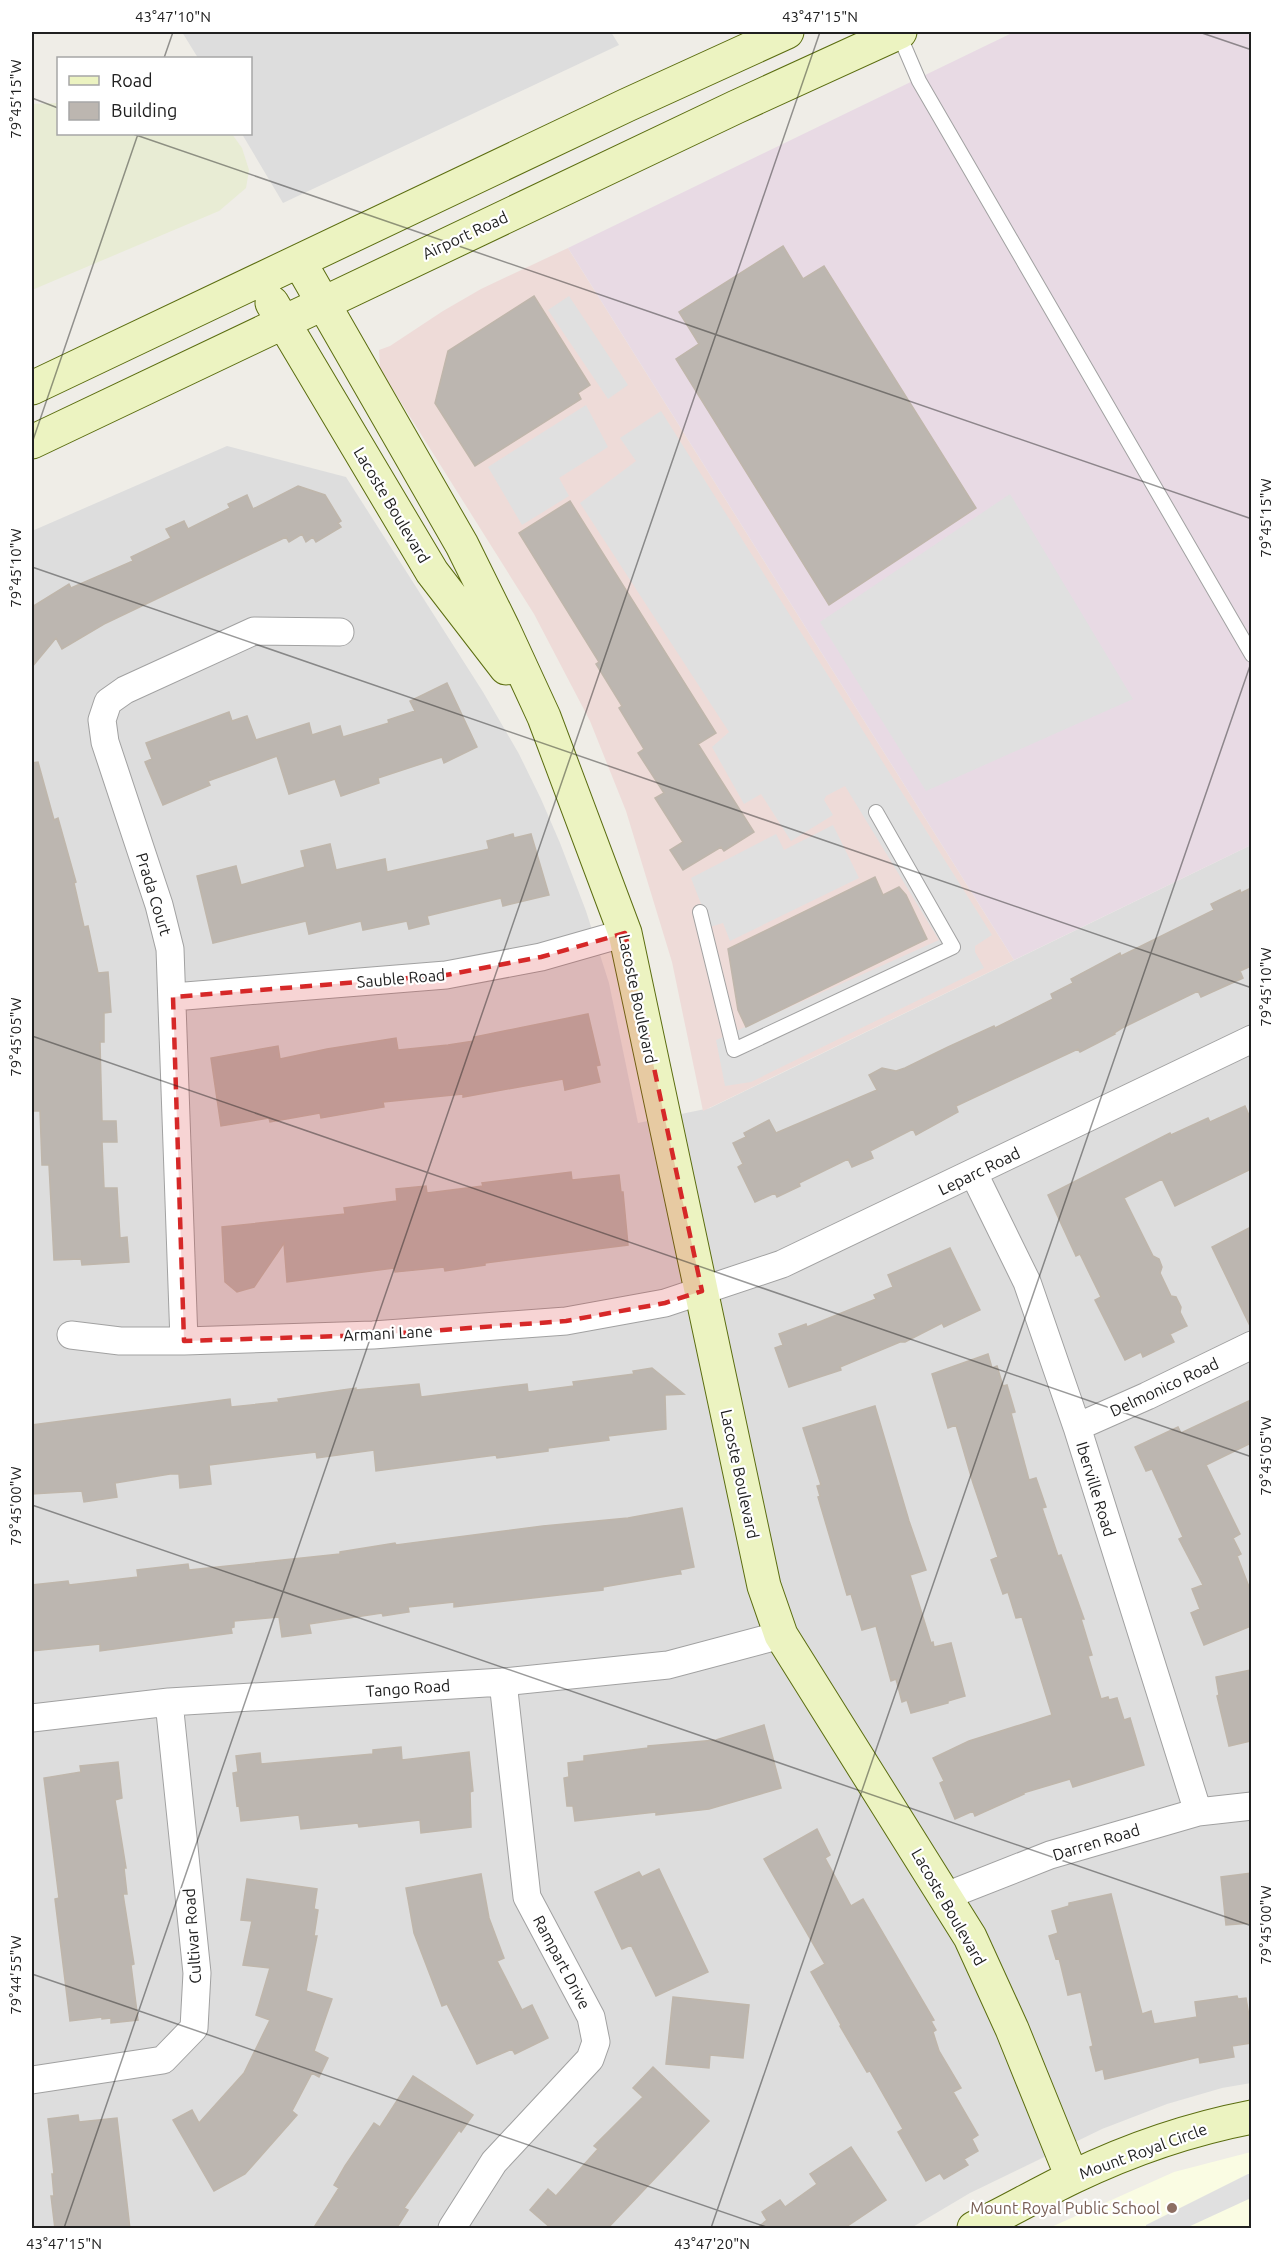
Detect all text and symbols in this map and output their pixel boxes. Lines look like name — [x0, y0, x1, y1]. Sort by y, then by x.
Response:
text: 43°47'10"N — [135, 8, 211, 25]
text: 43°47'15"N — [782, 8, 858, 25]
legend — [57, 57, 252, 135]
text: 79°45'15"W — [7, 59, 24, 139]
text: Road — [111, 70, 153, 90]
text: Building — [111, 100, 177, 120]
street label: Airport Road — [420, 207, 510, 263]
street label: Lacoste Boulevard — [350, 444, 434, 566]
text: 79°45'15"W — [1257, 478, 1274, 558]
text: 79°45'10"W — [7, 528, 24, 608]
street label: Prada Court — [133, 850, 175, 938]
street label: Lacoste Boulevard — [615, 933, 661, 1065]
text: 79°45'10"W — [1257, 947, 1274, 1027]
street label: Sauble Road — [356, 965, 446, 991]
text: 79°45'05"W — [7, 997, 24, 1077]
street label: Leparc Road — [935, 1143, 1023, 1199]
street label: Armani Lane — [343, 1322, 433, 1344]
street label: Delmonico Road — [1107, 1354, 1221, 1420]
street label: Lacoste Boulevard — [717, 1408, 763, 1540]
text: 79°45'05"W — [1257, 1416, 1274, 1496]
street label: Iberville Road — [1073, 1439, 1119, 1539]
text: 79°45'00"W — [7, 1466, 24, 1546]
street label: Tango Road — [365, 1676, 451, 1700]
street label: Darren Road — [1050, 1820, 1142, 1864]
street label: Lacoste Boulevard — [908, 1845, 990, 1969]
text: 79°45'00"W — [1257, 1885, 1274, 1965]
street label: Cultivar Road — [180, 1888, 204, 1984]
street label: Rampart Drive — [530, 1912, 594, 2012]
text: 79°44'55"W — [7, 1935, 24, 2015]
street label: Mount Royal Circle — [1077, 2119, 1209, 2183]
place label: Mount Royal Public School — [970, 2199, 1160, 2217]
marker: Mount Royal Public School — [1165, 2201, 1179, 2215]
text: 43°47'15"N — [26, 2235, 102, 2252]
text: 43°47'20"N — [674, 2235, 750, 2252]

